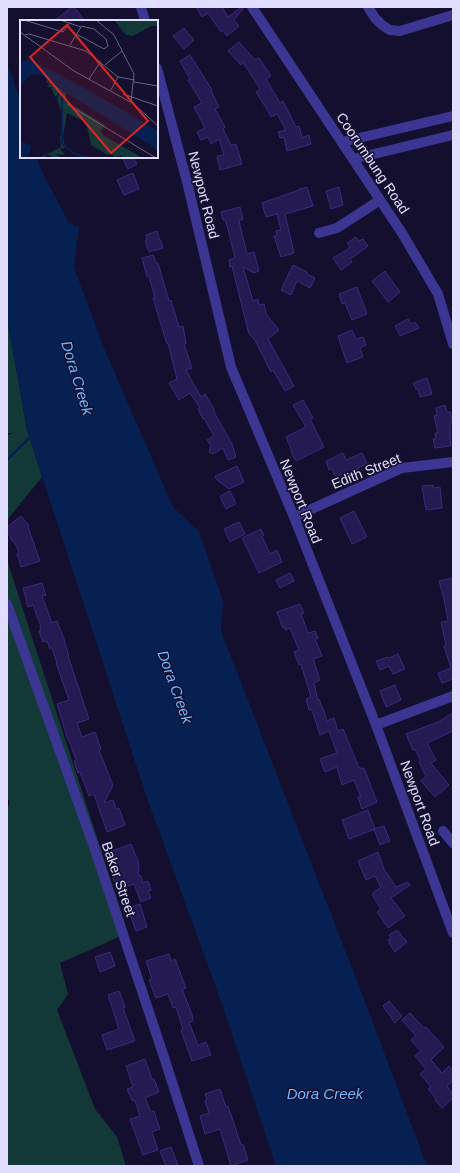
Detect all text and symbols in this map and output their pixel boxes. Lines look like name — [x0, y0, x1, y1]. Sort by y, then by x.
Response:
inset map — [20, 20, 158, 158]
street label: Coorumbung Road — [333, 109, 413, 217]
street label: Newport Road — [185, 150, 223, 240]
water label: Dora Creek — [58, 339, 97, 418]
street label: Edith Street — [329, 450, 403, 492]
street label: Newport Road — [277, 457, 325, 545]
water label: Dora Creek — [154, 648, 197, 727]
street label: Newport Road — [397, 758, 443, 848]
street label: Baker Street — [99, 840, 139, 918]
water label: Dora Creek — [287, 1085, 365, 1102]

